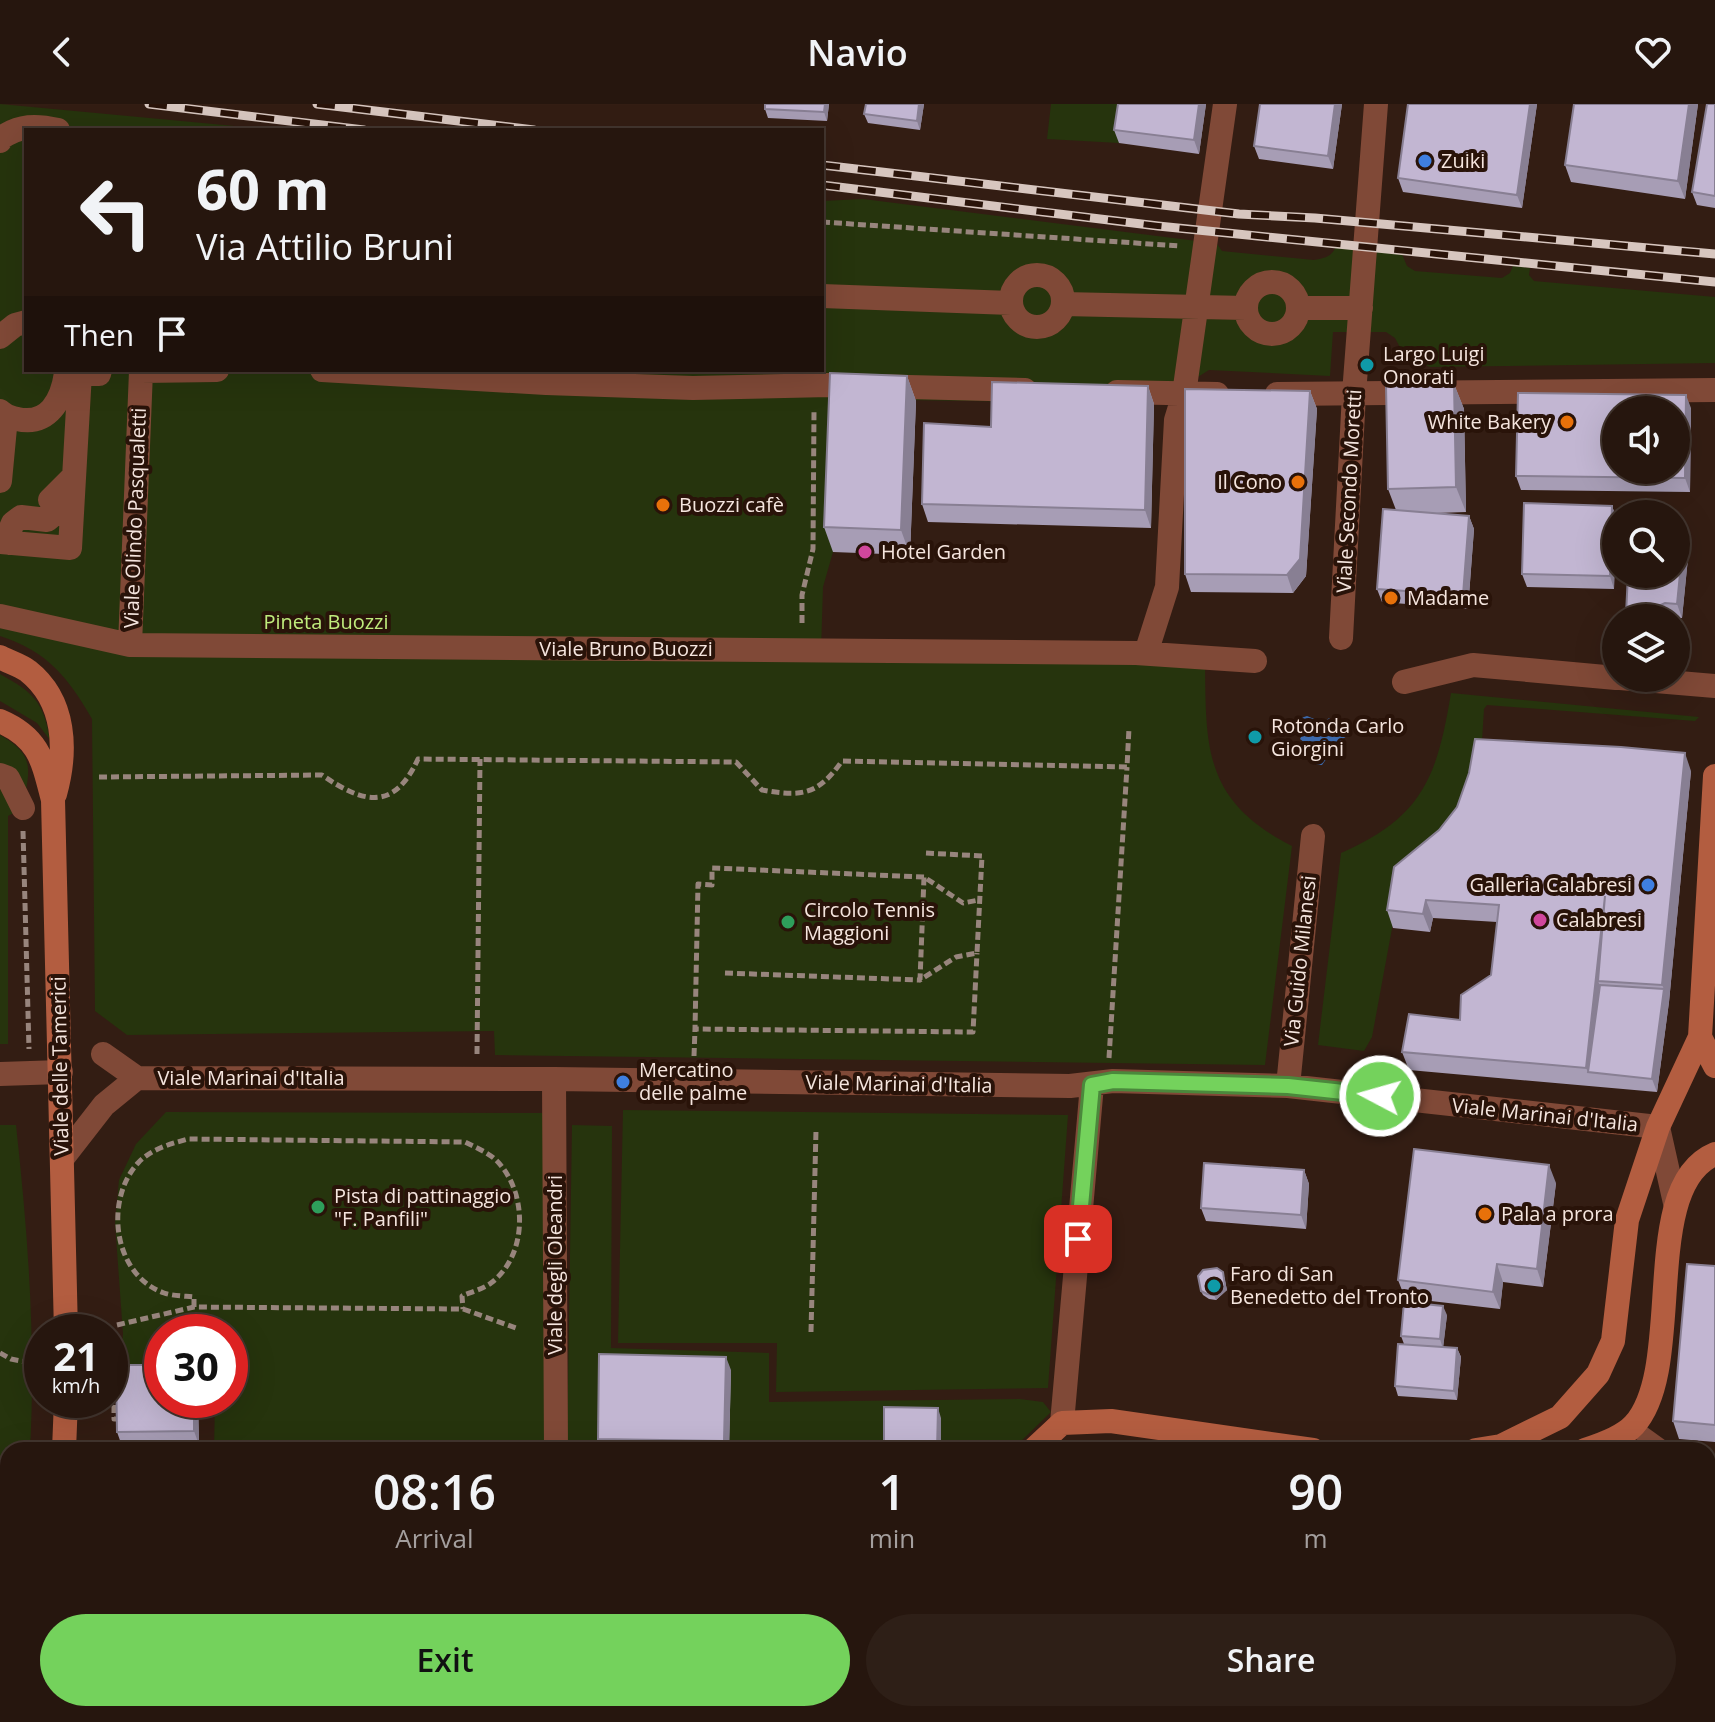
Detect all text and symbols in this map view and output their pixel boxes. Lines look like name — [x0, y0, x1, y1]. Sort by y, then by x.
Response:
text: Navio — [807, 28, 908, 77]
icon: back — [40, 30, 84, 74]
icon: heart — [1631, 30, 1675, 74]
place label: Zuiki — [1441, 147, 1485, 174]
text: 60 m — [196, 150, 330, 226]
marker: Zuiki — [1416, 152, 1434, 170]
icon: left — [64, 160, 168, 264]
text: Via Attilio Bruni — [196, 222, 454, 271]
icon: arrive — [150, 312, 194, 356]
text: Then — [64, 314, 134, 355]
place label: Largo Luigi Onorati — [1383, 340, 1484, 390]
marker: Largo Luigi Onorati — [1358, 356, 1376, 374]
street label: Viale Secondo Moretti — [1330, 388, 1367, 593]
map controls — [1602, 396, 1690, 692]
button: sound — [1602, 396, 1690, 484]
street label: Viale Olindo Pasqualetti — [117, 407, 152, 629]
place label: White Bakery — [1428, 408, 1552, 435]
marker: White Bakery — [1558, 413, 1576, 431]
place label: Il Cono — [1217, 468, 1282, 495]
marker: Il Cono — [1289, 473, 1307, 491]
place label: Buozzi cafè — [679, 491, 784, 518]
marker: Buozzi cafè — [654, 496, 672, 514]
button: search — [1602, 500, 1690, 588]
place label: Hotel Garden — [881, 538, 1006, 565]
marker: Hotel Garden — [856, 543, 874, 561]
place label: Madame — [1407, 584, 1489, 611]
marker: Madame — [1382, 589, 1400, 607]
button: layers — [1602, 604, 1690, 692]
park label: Pineta Buozzi — [263, 608, 389, 635]
street label: Viale Bruno Buozzi — [539, 635, 713, 662]
place label: Rotonda Carlo Giorgini — [1271, 712, 1404, 762]
marker: Rotonda Carlo Giorgini — [1246, 728, 1264, 746]
place label: Galleria Calabresi — [1469, 871, 1632, 898]
street label: Via Guido Milanesi — [1277, 874, 1322, 1048]
marker: Galleria Calabresi — [1639, 876, 1657, 894]
place label: Circolo Tennis Maggioni — [804, 896, 935, 946]
place label: Calabresi — [1556, 906, 1642, 933]
marker: Calabresi — [1531, 911, 1549, 929]
marker: Circolo Tennis Maggioni — [779, 913, 797, 931]
street label: Viale delle Tamerici — [44, 976, 75, 1156]
position arrow — [1338, 1054, 1422, 1138]
place label: Mercatino delle palme — [639, 1056, 747, 1106]
street label: Viale Marinai d'Italia — [157, 1064, 345, 1091]
street label: Viale Marinai d'Italia — [805, 1068, 993, 1099]
marker: Mercatino delle palme — [614, 1073, 632, 1091]
street label: Viale Marinai d'Italia — [1451, 1091, 1640, 1138]
street label: Viale degli Oleandri — [541, 1175, 568, 1355]
place label: Pista di pattinaggio "F. Panfili" — [334, 1182, 511, 1232]
marker: Pista di pattinaggio "F. Panfili" — [309, 1198, 327, 1216]
place label: Pala a prora — [1501, 1200, 1614, 1227]
pin — [1044, 1205, 1112, 1273]
marker: Pala a prora — [1476, 1205, 1494, 1223]
icon: arrive — [1056, 1217, 1100, 1261]
place label: Faro di San Benedetto del Tronto — [1230, 1260, 1429, 1310]
marker: Faro di San Benedetto del Tronto — [1205, 1277, 1223, 1295]
speed limit sign: 30 — [144, 1314, 248, 1418]
text: 21 — [53, 1328, 99, 1383]
text: km/h — [52, 1372, 100, 1399]
text: 08:16 — [373, 1459, 496, 1524]
text: 1 — [878, 1459, 906, 1524]
text: 90 — [1288, 1459, 1343, 1524]
text: Arrival — [395, 1520, 473, 1556]
text: min — [869, 1520, 915, 1556]
text: m — [1304, 1520, 1328, 1556]
button: Exit — [40, 1614, 850, 1706]
button: Share — [866, 1614, 1676, 1706]

